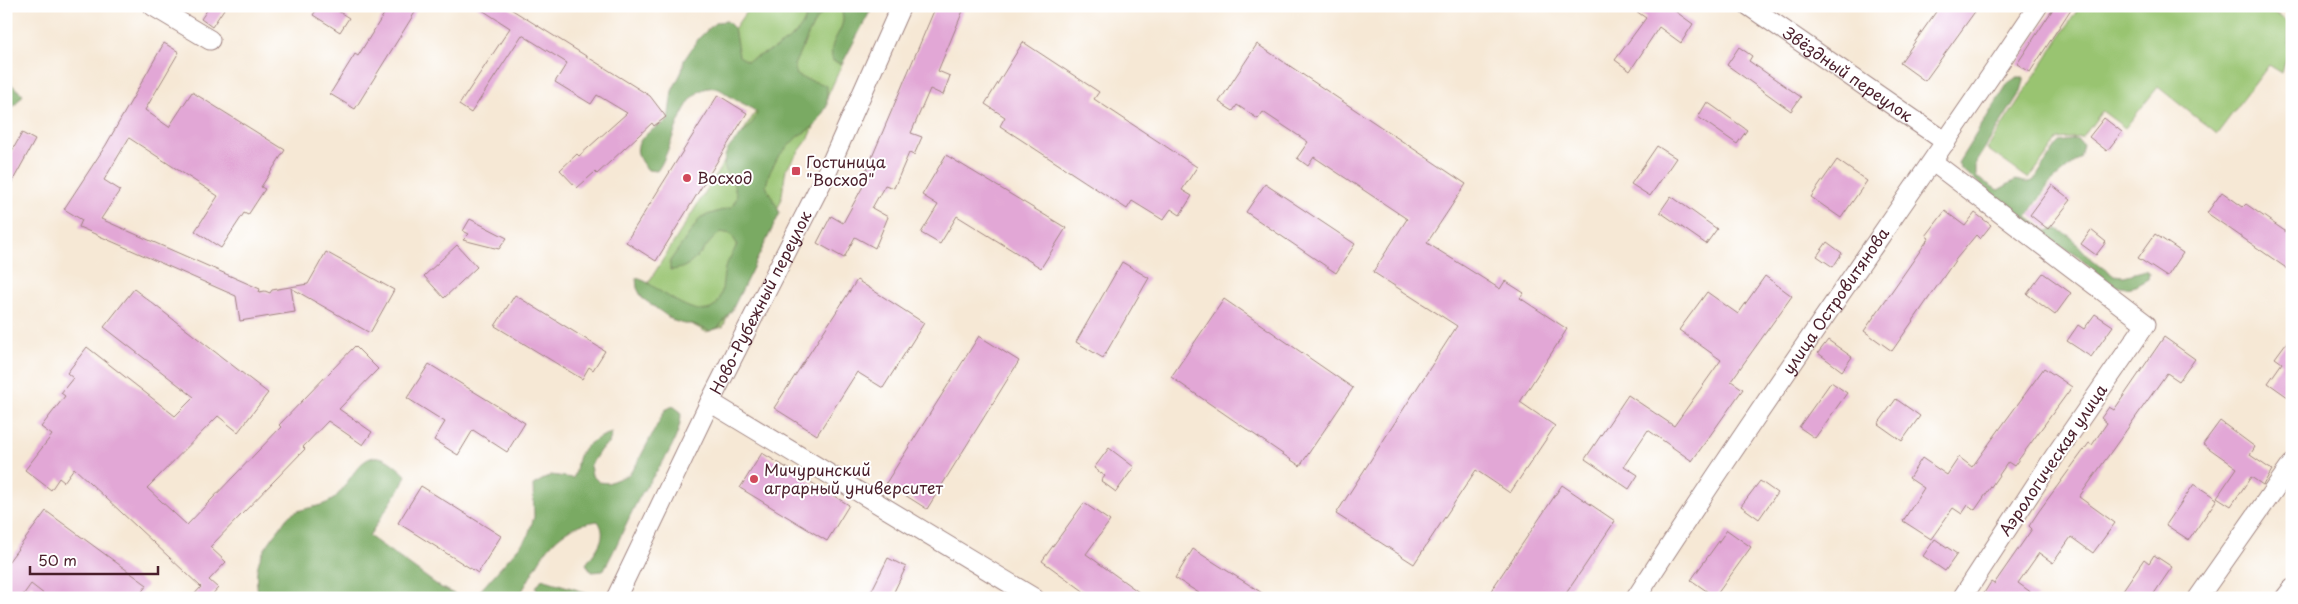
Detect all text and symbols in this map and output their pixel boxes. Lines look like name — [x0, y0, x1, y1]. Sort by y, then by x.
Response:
street label: Звёздный переулок — [1779, 20, 1918, 127]
place label: Гостиница "Восход" — [806, 149, 886, 191]
place label: Восход — [697, 165, 752, 189]
marker: Гостиница "Восход" — [790, 165, 802, 177]
marker: Восход — [681, 172, 693, 184]
street label: Ново-Рубежный переулок — [703, 205, 817, 398]
street label: улица Островитянова — [1776, 222, 1894, 378]
street label: Аэрологическая улица — [1992, 379, 2112, 540]
place label: Мичуринский аграрный университет — [764, 457, 943, 499]
marker: Мичуринский аграрный университет — [748, 473, 760, 485]
scale bar — [30, 544, 158, 576]
text: 50 m — [38, 548, 77, 571]

